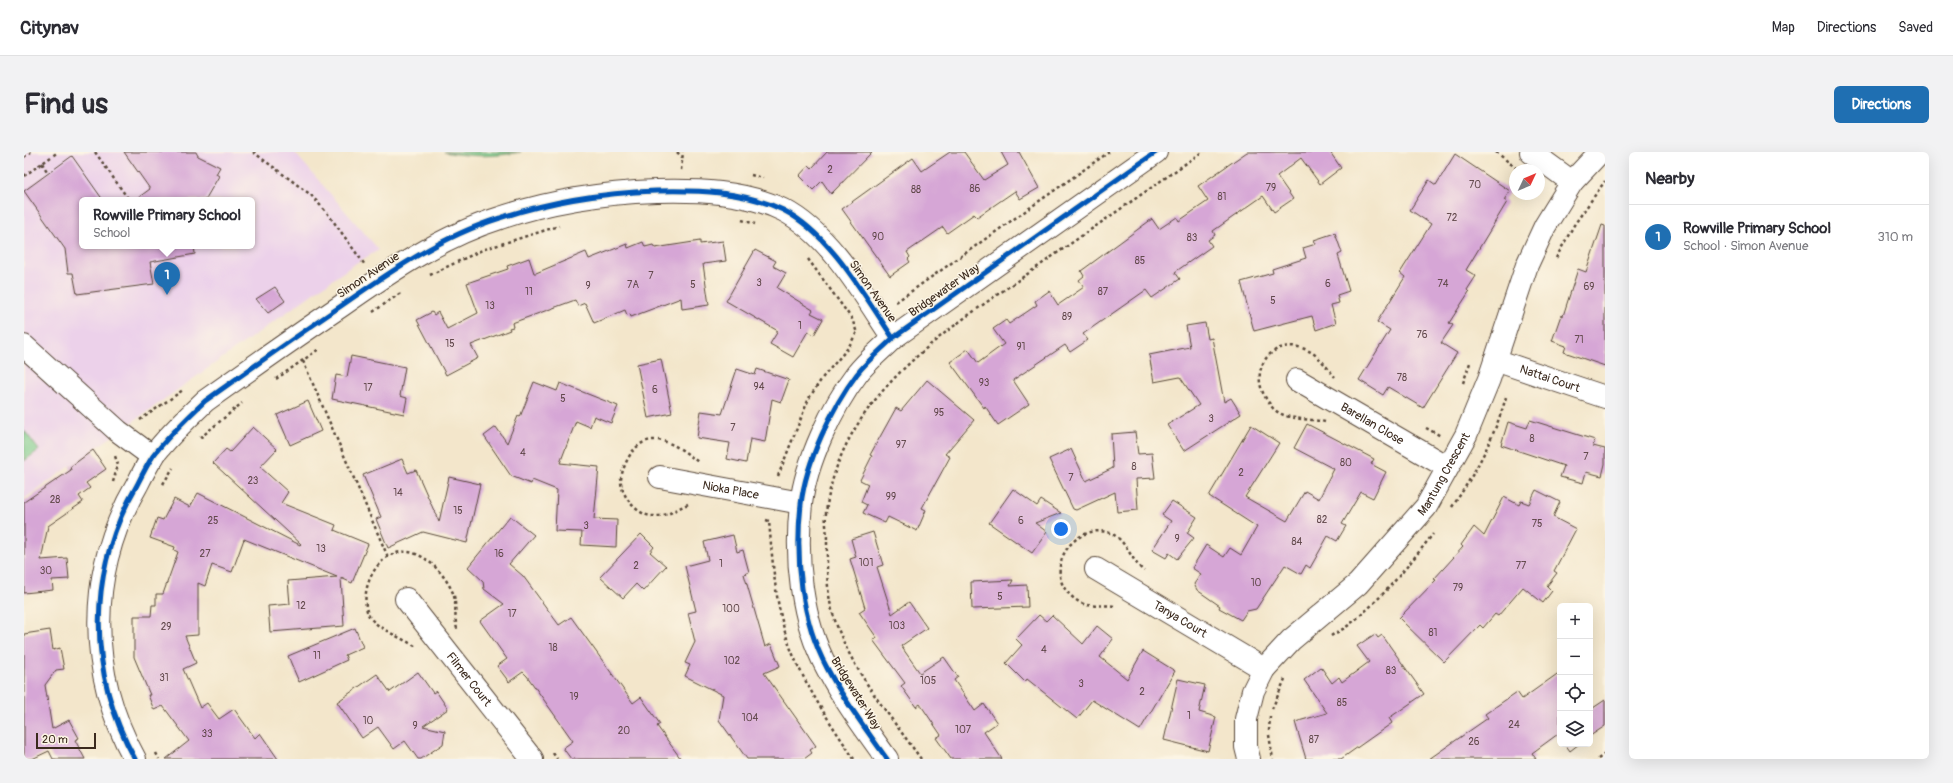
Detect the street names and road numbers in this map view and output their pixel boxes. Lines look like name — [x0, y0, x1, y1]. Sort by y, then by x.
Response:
street label: Simon Avenue — [334, 249, 402, 302]
street label: Simon Avenue — [846, 257, 899, 325]
street label: Bridgewater Way — [906, 260, 983, 320]
street label: Nattai Court — [1518, 362, 1582, 396]
street label: Barellan Close — [1338, 400, 1406, 448]
street label: Mantung Crescent — [1415, 430, 1474, 519]
street label: Nioka Place — [701, 478, 760, 503]
street label: Tanya Court — [1150, 598, 1210, 641]
street label: Filmer Court — [443, 649, 495, 710]
street label: Bridgewater Way — [827, 654, 884, 732]

